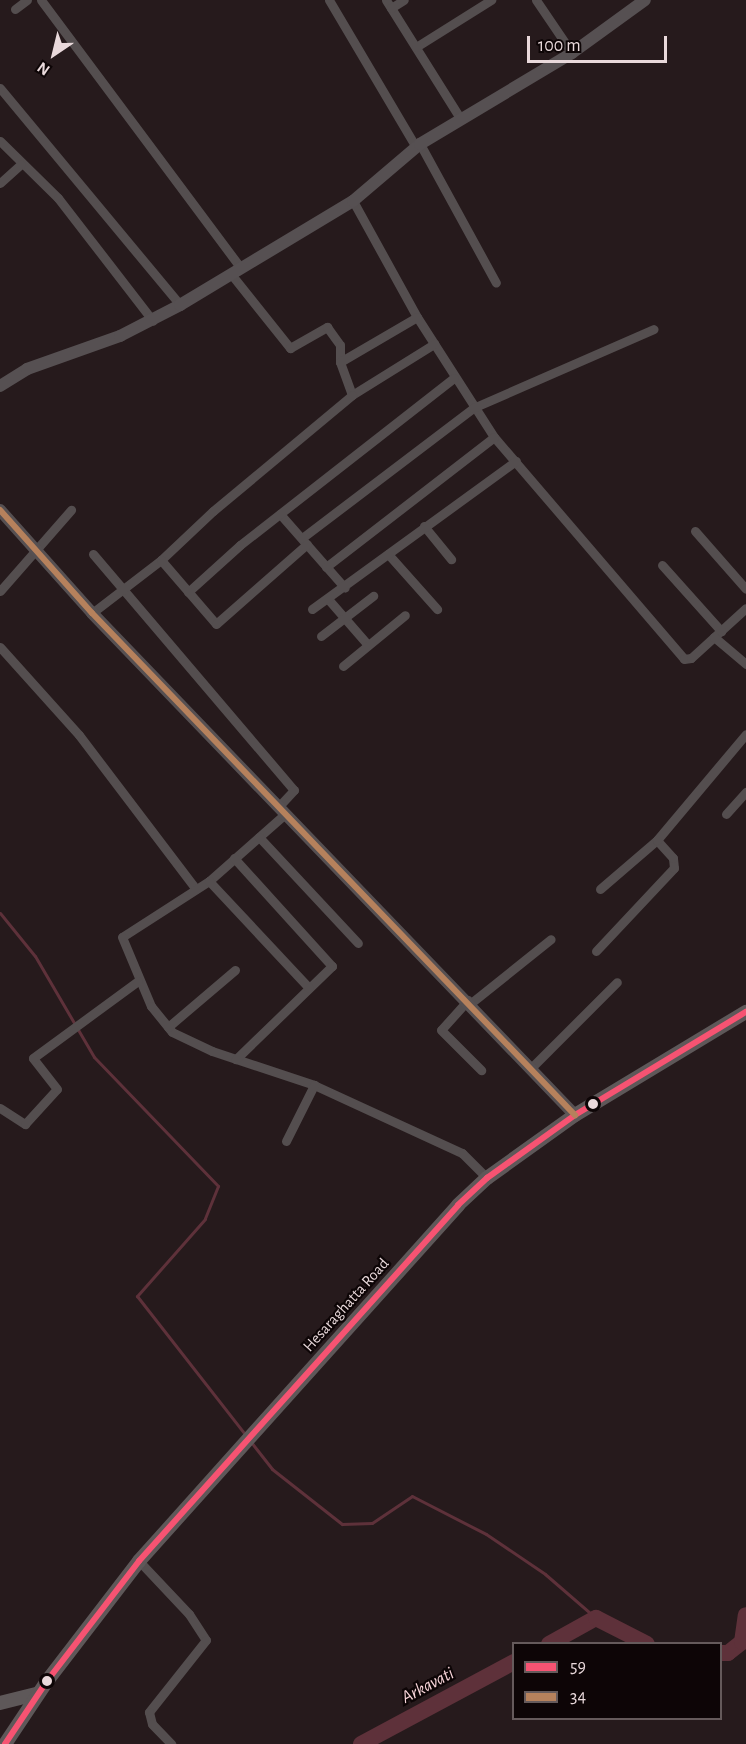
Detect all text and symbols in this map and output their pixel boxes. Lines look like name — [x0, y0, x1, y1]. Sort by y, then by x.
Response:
north arrow — [24, 24, 84, 84]
scale bar — [530, 24, 670, 62]
text: 100 m — [538, 37, 581, 55]
text: N — [35, 59, 53, 78]
unlabelled marker — [587, 1098, 599, 1110]
street label: Hesaraghatta Road — [299, 1254, 393, 1356]
legend — [512, 1642, 722, 1720]
text: 59 — [570, 1658, 586, 1676]
water label: Arkavati — [398, 1663, 458, 1709]
unlabelled marker — [41, 1675, 53, 1687]
text: 34 — [570, 1688, 586, 1706]

